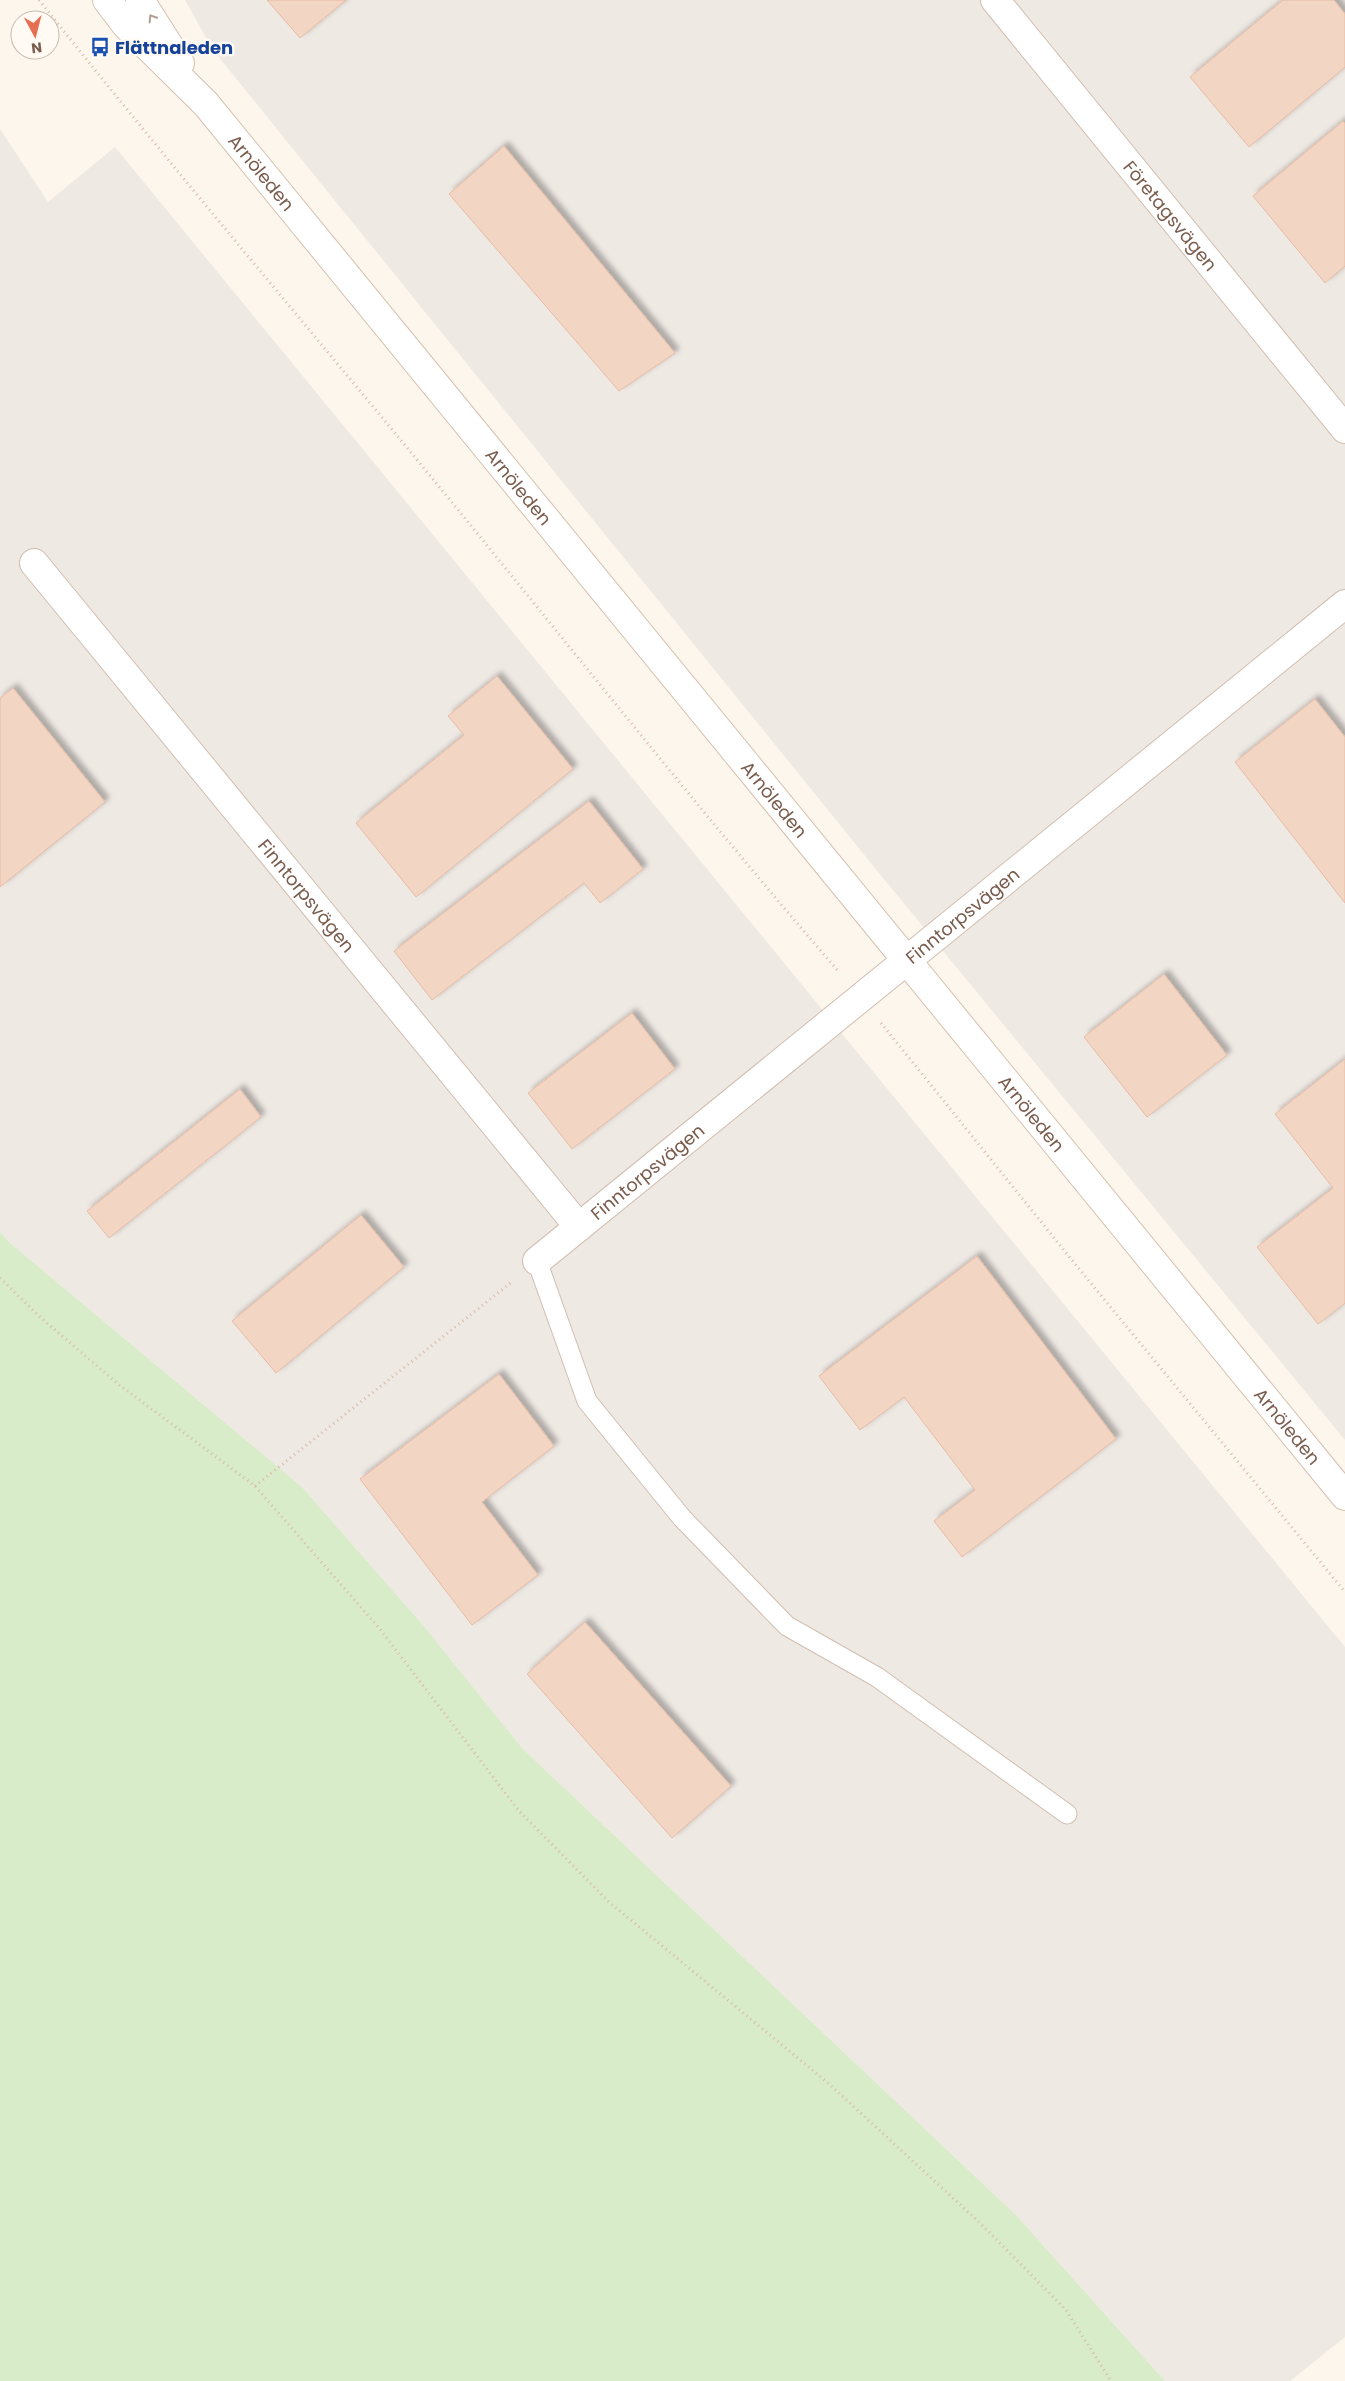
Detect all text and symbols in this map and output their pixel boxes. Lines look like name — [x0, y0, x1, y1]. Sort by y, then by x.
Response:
north arrow — [10, 10, 60, 60]
one-way arrow — [149, 15, 159, 24]
place label: Flättnaleden — [115, 35, 233, 60]
bus stop icon: Flättnaleden — [89, 36, 111, 58]
text: N — [30, 37, 43, 58]
street label: Arnöleden — [223, 129, 301, 216]
street label: Företagsvägen — [1118, 155, 1223, 276]
street label: Arnöleden — [480, 443, 558, 530]
street label: Arnöleden — [736, 755, 814, 843]
street label: Finntorpsvägen — [253, 833, 361, 957]
street label: Finntorpsvägen — [900, 861, 1024, 969]
street label: Arnöleden — [993, 1070, 1071, 1157]
street label: Finntorpsvägen — [585, 1118, 709, 1225]
street label: Arnöleden — [1249, 1382, 1327, 1470]

